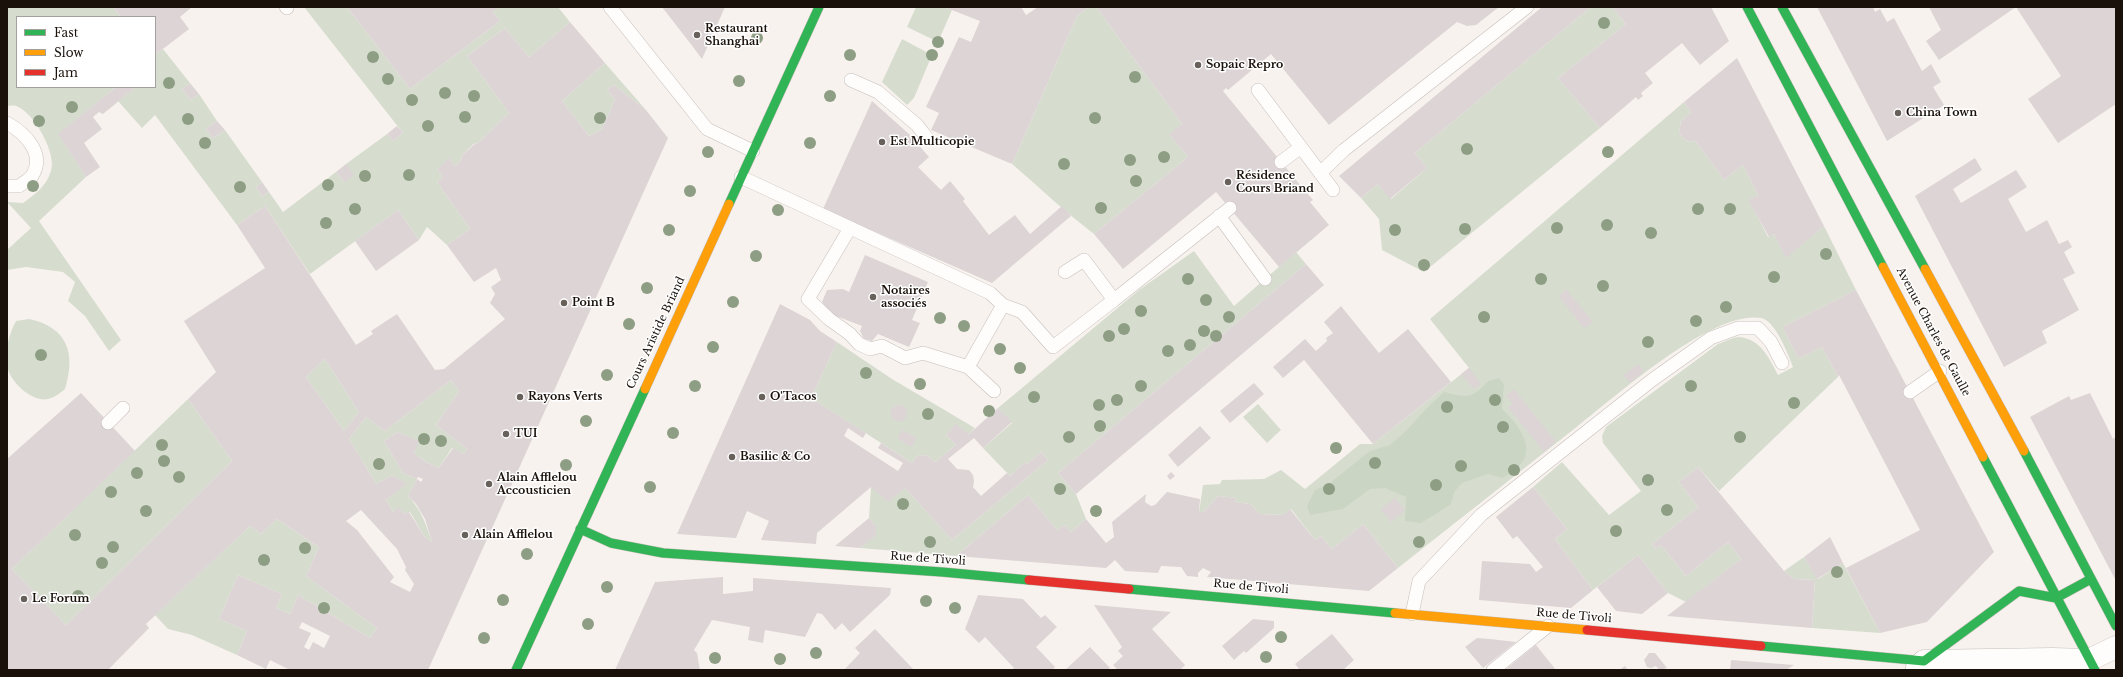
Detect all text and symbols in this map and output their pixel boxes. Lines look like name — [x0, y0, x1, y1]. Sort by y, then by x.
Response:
legend — [16, 16, 156, 88]
place label: Restaurant Shanghai — [705, 22, 768, 48]
text: Fast — [54, 25, 78, 40]
marker: Restaurant Shanghai — [692, 30, 702, 40]
text: Slow — [54, 45, 83, 60]
place label: Sopaic Repro — [1206, 58, 1283, 72]
marker: Sopaic Repro — [1193, 60, 1203, 70]
text: Jam — [54, 65, 78, 80]
place label: China Town — [1906, 106, 1977, 120]
marker: China Town — [1893, 108, 1903, 118]
place label: Est Multicopie — [890, 135, 974, 149]
marker: Est Multicopie — [877, 137, 887, 147]
place label: Résidence Cours Briand — [1236, 169, 1314, 195]
marker: Résidence Cours Briand — [1223, 177, 1233, 187]
street label: Avenue Charles de Gaulle — [1893, 265, 1973, 399]
street label: Cours Aristide Briand — [624, 275, 688, 391]
place label: Notaires associés — [881, 284, 930, 310]
marker: Notaires associés — [868, 292, 878, 302]
place label: Point B — [572, 296, 615, 310]
marker: Point B — [559, 298, 569, 308]
place label: Rayons Verts — [528, 390, 602, 404]
place label: O'Tacos — [770, 390, 816, 404]
marker: Rayons Verts — [515, 392, 525, 402]
marker: O'Tacos — [757, 392, 767, 402]
place label: TUI — [514, 427, 537, 441]
marker: TUI — [501, 429, 511, 439]
place label: Basilic & Co — [740, 450, 810, 464]
marker: Basilic & Co — [727, 452, 737, 462]
place label: Alain Afflelou Accousticien — [497, 471, 577, 497]
marker: Alain Afflelou Accousticien — [484, 479, 494, 489]
place label: Alain Afflelou — [473, 528, 553, 542]
marker: Alain Afflelou — [460, 530, 470, 540]
street label: Rue de Tivoli — [890, 550, 966, 568]
street label: Rue de Tivoli — [1213, 577, 1289, 597]
place label: Le Forum — [32, 592, 90, 606]
marker: Le Forum — [19, 594, 29, 604]
street label: Rue de Tivoli — [1536, 606, 1612, 626]

